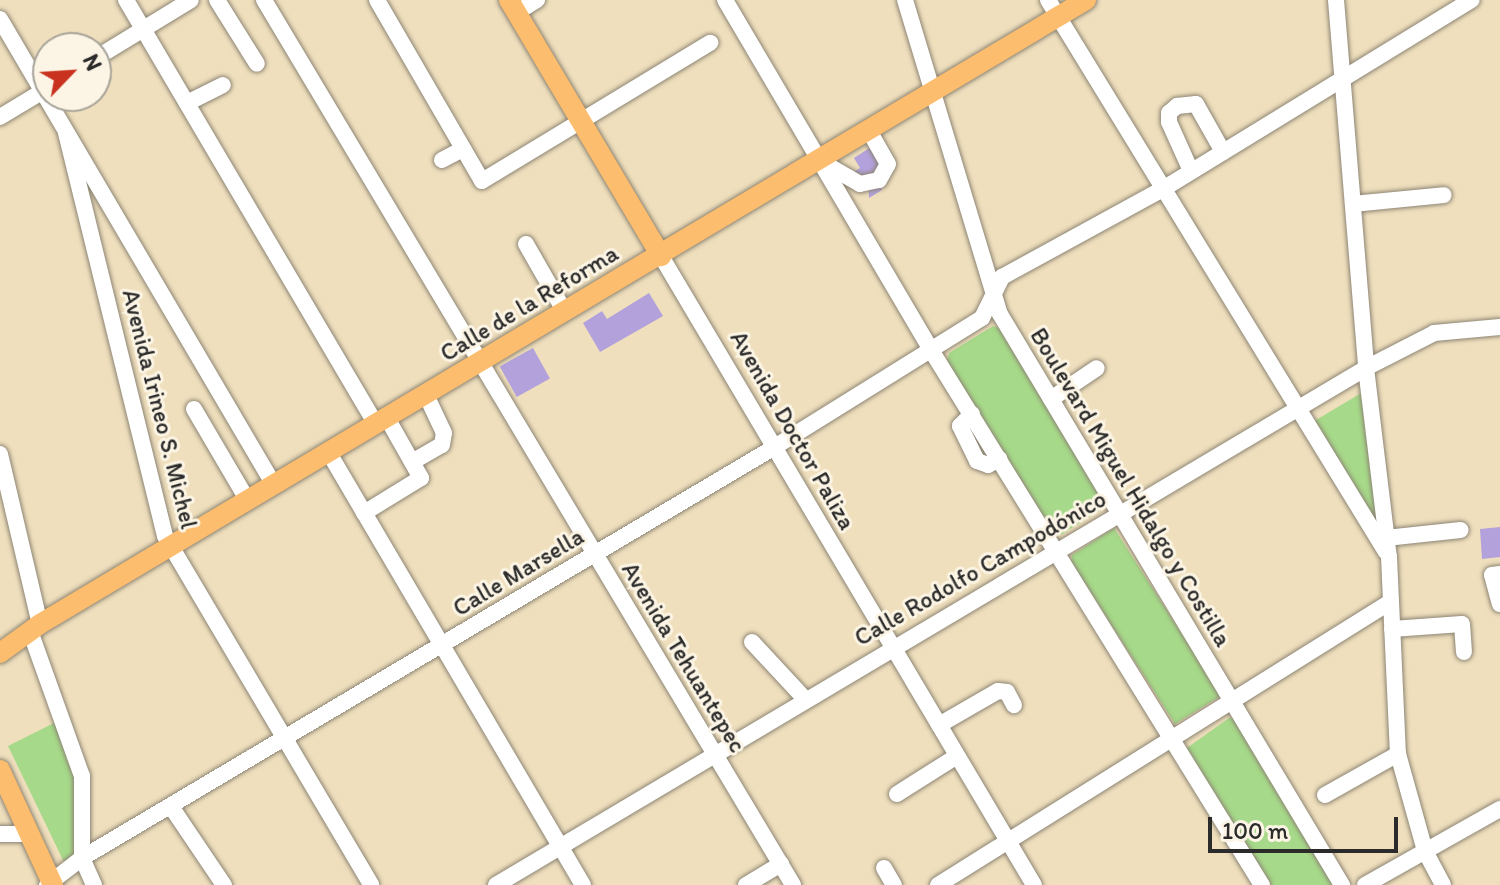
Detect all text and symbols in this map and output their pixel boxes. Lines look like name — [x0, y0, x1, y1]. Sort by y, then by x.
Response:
north arrow — [32, 32, 112, 112]
text: N — [77, 50, 108, 75]
street label: Calle de la Reforma — [435, 239, 623, 367]
street label: Avenida Irineo S. Michel — [116, 286, 204, 532]
street label: Boulevard Miguel Hidalgo y Costilla — [1024, 323, 1238, 651]
street label: Avenida Doctor Paliza — [724, 325, 862, 535]
street label: Calle Rodolfo Campodónico — [850, 484, 1110, 652]
street label: Calle Marsella — [447, 522, 589, 622]
street label: Avenida Tehuantepec — [616, 557, 752, 757]
scale bar — [1212, 801, 1402, 851]
text: 100 m — [1222, 816, 1288, 845]

